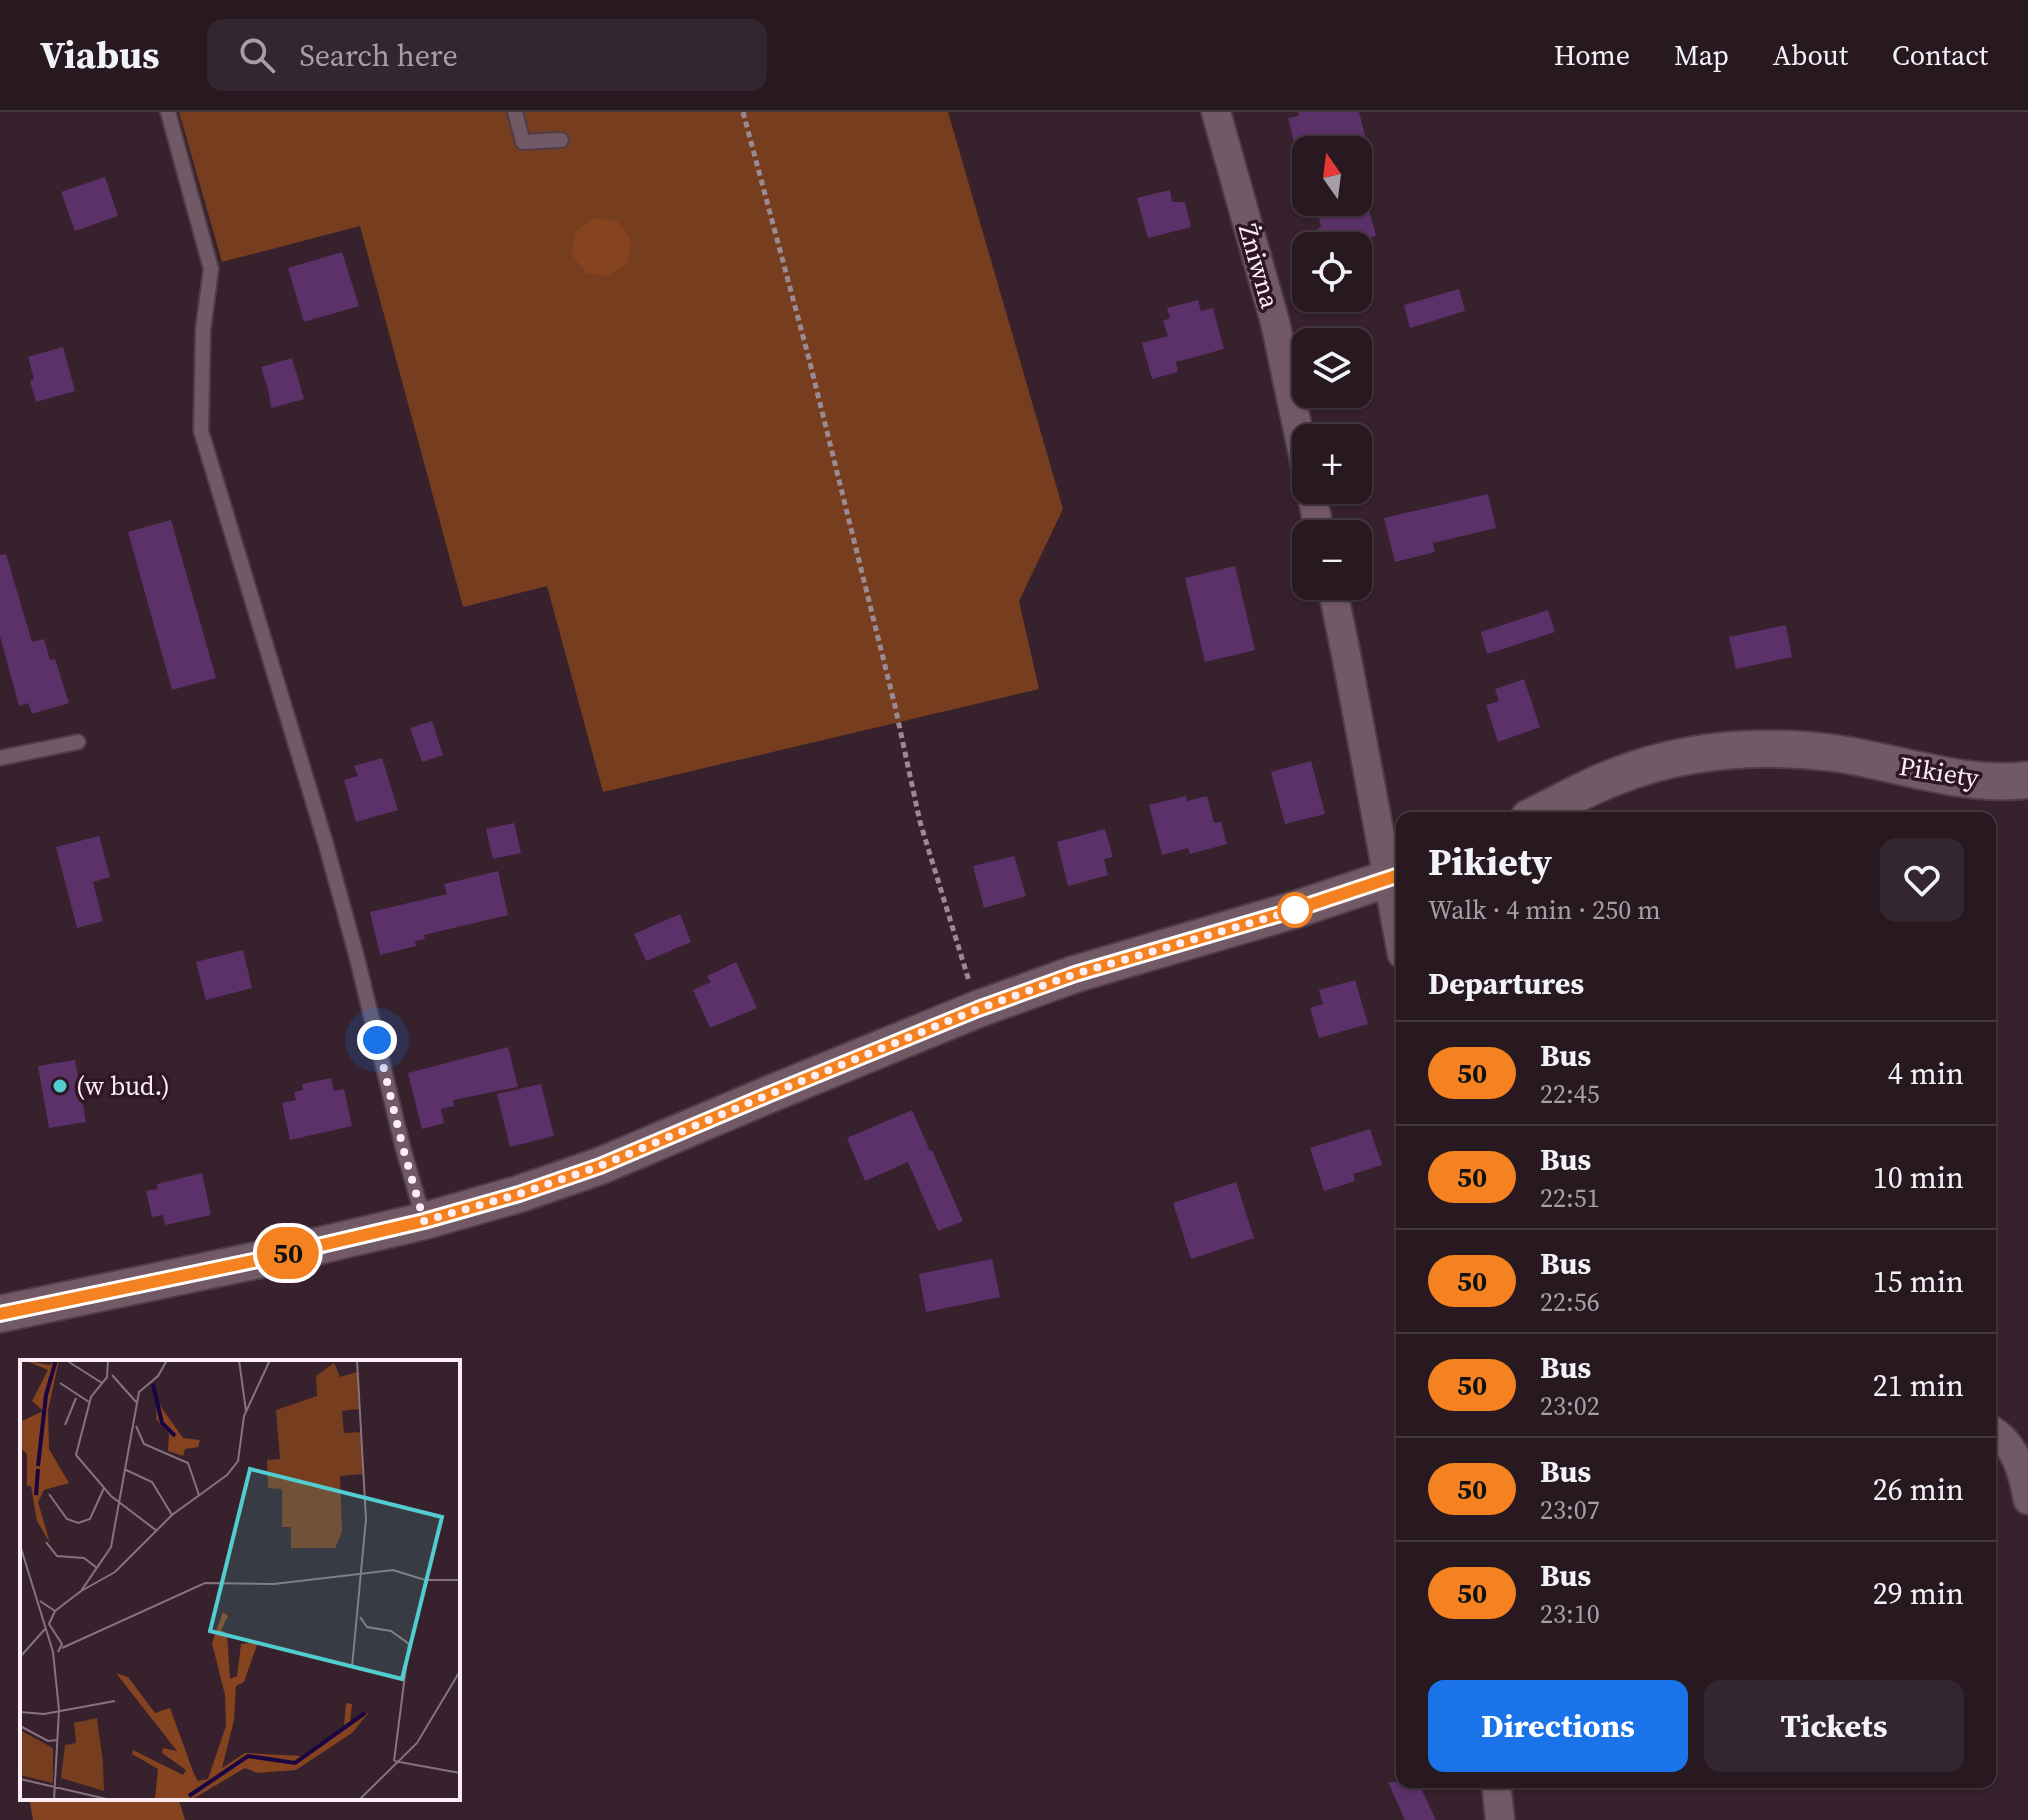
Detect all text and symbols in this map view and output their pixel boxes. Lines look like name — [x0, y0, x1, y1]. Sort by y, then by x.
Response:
search box — [207, 19, 767, 91]
text: Viabus — [40, 29, 159, 81]
icon: search — [235, 33, 279, 77]
text: Search here — [299, 35, 458, 76]
text: Home — [1554, 36, 1630, 74]
text: Map — [1674, 36, 1729, 74]
text: About — [1773, 36, 1848, 74]
text: Contact — [1892, 36, 1988, 74]
north arrow — [1292, 136, 1372, 216]
map controls — [1292, 136, 1372, 600]
street label: Żniwna — [1230, 220, 1288, 313]
button: locate — [1292, 232, 1372, 312]
button: layers — [1292, 328, 1372, 408]
button: + — [1292, 424, 1372, 504]
button: − — [1292, 520, 1372, 600]
street label: Pikiety — [1897, 748, 1982, 796]
text: Pikiety — [1428, 836, 1552, 888]
button: heart — [1880, 838, 1964, 922]
text: Walk · 4 min · 250 m — [1428, 892, 1661, 928]
unlabelled marker — [1278, 893, 1312, 927]
text: Departures — [1428, 963, 1584, 1004]
your location — [357, 1020, 397, 1060]
text: Bus — [1540, 1035, 1591, 1076]
text: 4 min — [1888, 1053, 1964, 1094]
text: 50 — [1457, 1054, 1487, 1092]
place label: (w bud.) — [76, 1068, 170, 1104]
text: 22:45 — [1540, 1076, 1600, 1112]
marker: (w bud.) — [51, 1077, 69, 1095]
text: Bus — [1540, 1139, 1591, 1180]
text: 10 min — [1873, 1157, 1964, 1198]
text: 50 — [1457, 1158, 1487, 1196]
text: 22:51 — [1540, 1180, 1600, 1216]
line badge: 50 — [252, 1227, 324, 1279]
text: 50 — [273, 1234, 303, 1272]
text: Bus — [1540, 1243, 1591, 1284]
text: 15 min — [1873, 1261, 1964, 1302]
text: 50 — [1457, 1262, 1487, 1300]
text: 22:56 — [1540, 1284, 1600, 1320]
text: Bus — [1540, 1347, 1591, 1388]
inset map — [20, 1360, 460, 1800]
text: 21 min — [1873, 1365, 1964, 1406]
text: 50 — [1457, 1366, 1487, 1404]
text: 23:02 — [1540, 1388, 1600, 1424]
text: Bus — [1540, 1451, 1591, 1492]
text: 26 min — [1873, 1469, 1964, 1510]
text: 50 — [1457, 1470, 1487, 1508]
text: 23:07 — [1540, 1492, 1600, 1528]
text: Bus — [1540, 1555, 1591, 1596]
text: 29 min — [1873, 1573, 1964, 1614]
text: 50 — [1457, 1574, 1487, 1612]
text: 23:10 — [1540, 1596, 1600, 1632]
button: Directions — [1428, 1680, 1688, 1772]
button: Tickets — [1704, 1680, 1964, 1772]

